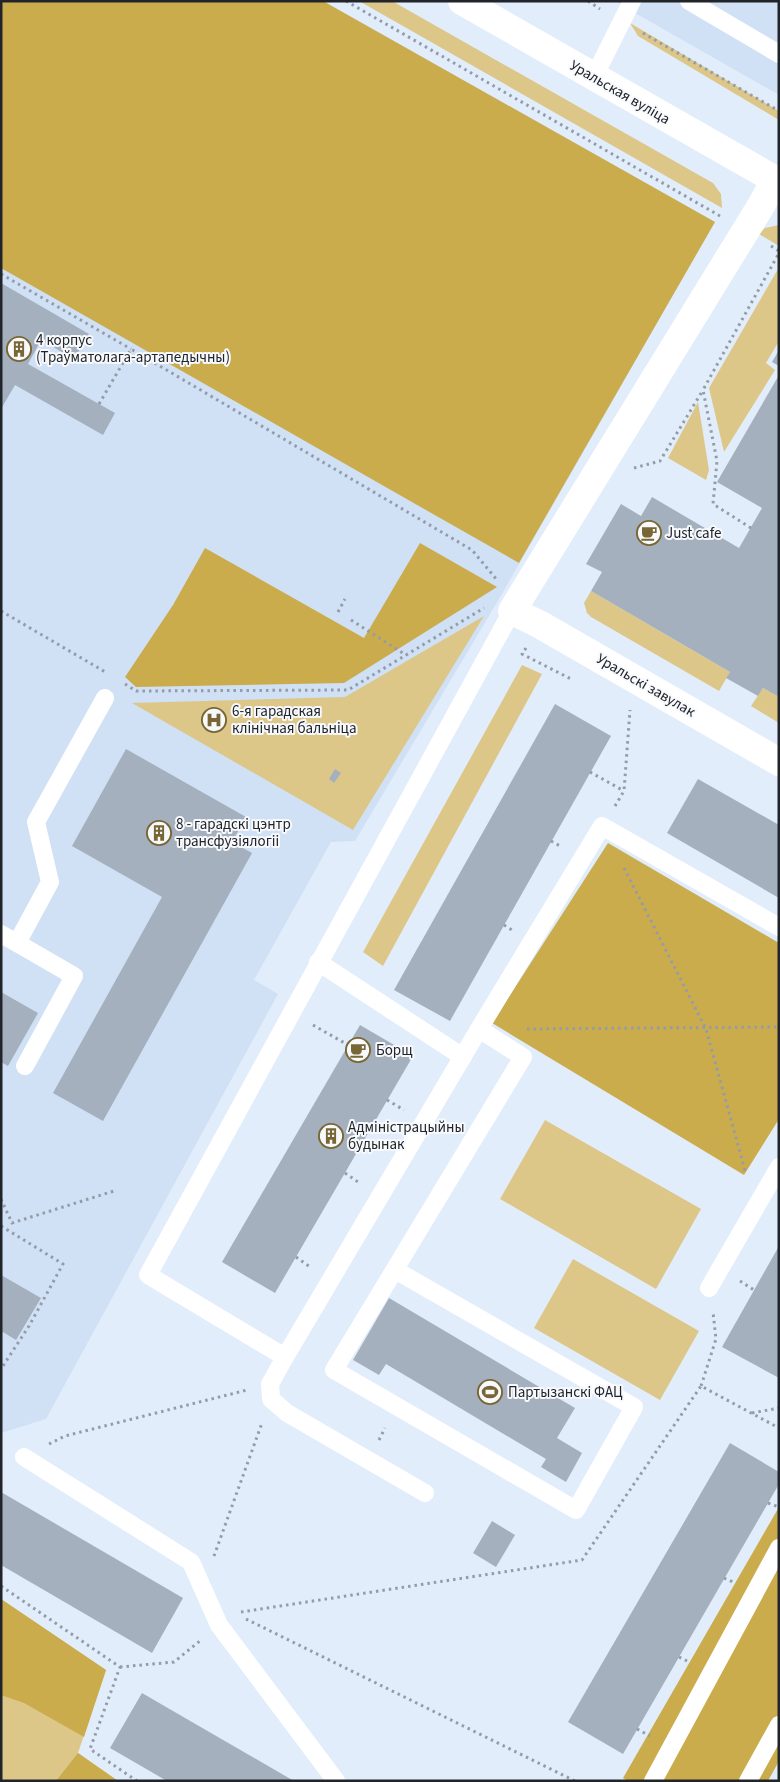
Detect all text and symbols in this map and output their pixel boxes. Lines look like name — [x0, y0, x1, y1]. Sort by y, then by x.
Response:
street label: Уральская вуліца — [566, 55, 674, 130]
place label: 4 корпус (Траўматолага-артапедычны) — [36, 330, 230, 368]
building icon: 4 корпус (Траўматолага-артапедычны) — [6, 336, 32, 362]
cafe icon: Just cafe — [636, 520, 662, 546]
place label: Just cafe — [666, 523, 721, 544]
street label: Уральскі завулак — [592, 649, 700, 723]
place label: 6-я гарадская клінічная бальніца — [232, 701, 357, 739]
hospital icon: 6-я гарадская клінічная бальніца — [201, 707, 227, 733]
place label: 8 - гарадскі цэнтр трансфузіялогіі — [176, 814, 291, 852]
building icon: 8 - гарадскі цэнтр трансфузіялогіі — [146, 820, 172, 846]
cafe icon: Борщ — [345, 1037, 371, 1063]
place label: Борщ — [376, 1040, 413, 1061]
place label: Адміністрацыйны будынак — [348, 1117, 465, 1155]
building icon: Адміністрацыйны будынак — [318, 1123, 344, 1149]
sports icon: Партызанскі ФАЦ — [477, 1379, 503, 1405]
place label: Партызанскі ФАЦ — [508, 1382, 623, 1403]

